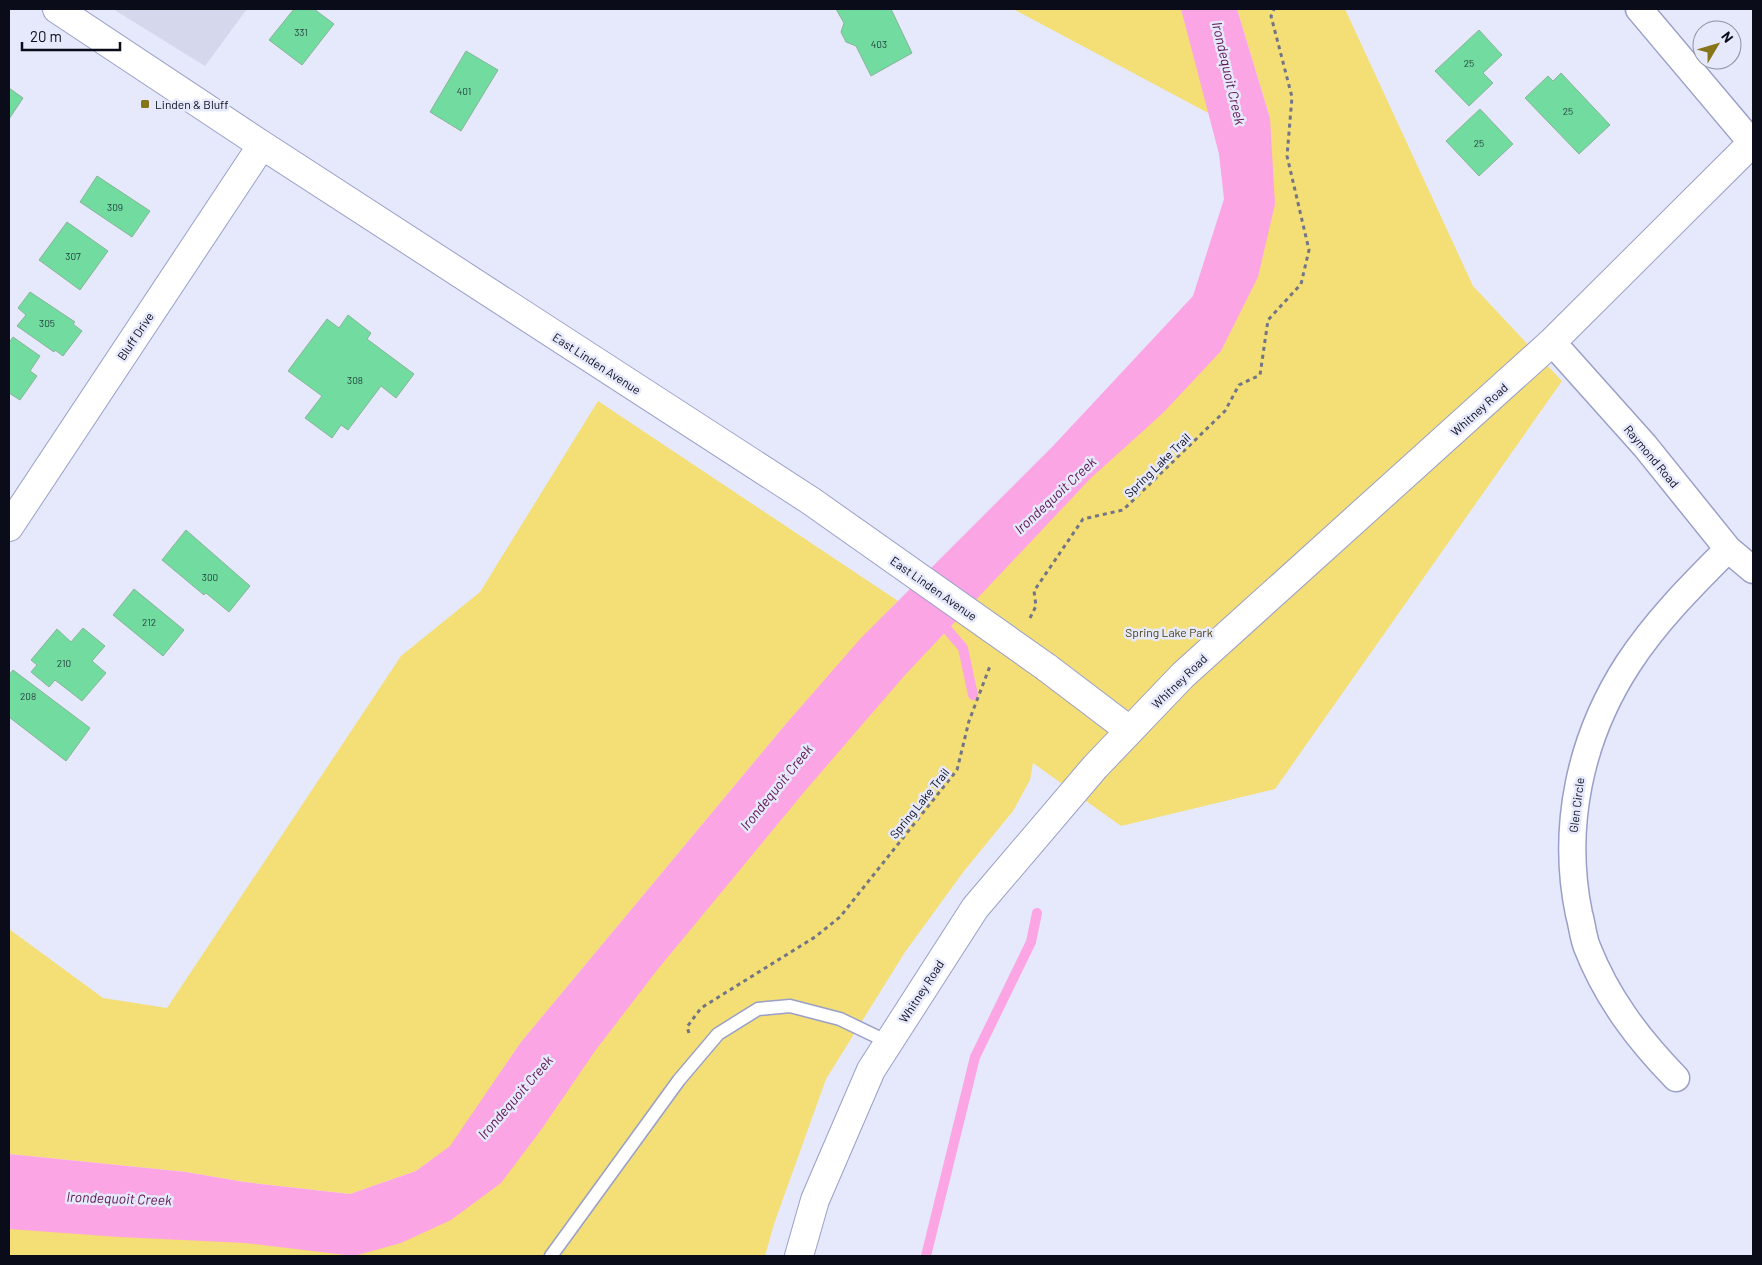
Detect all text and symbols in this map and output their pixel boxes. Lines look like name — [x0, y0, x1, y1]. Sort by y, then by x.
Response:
scale bar — [22, 20, 120, 52]
water label: Irondequoit Creek — [1209, 20, 1249, 126]
north arrow — [1692, 20, 1742, 70]
house number: 331 — [294, 26, 308, 38]
text: 20 m — [30, 27, 62, 45]
text: N — [1718, 28, 1737, 46]
house number: 403 — [871, 38, 887, 50]
house number: 25 — [1464, 57, 1474, 69]
house number: 401 — [457, 85, 471, 97]
place label: Linden & Bluff — [155, 97, 229, 111]
marker: Linden & Bluff — [139, 98, 151, 110]
house number: 25 — [1563, 105, 1573, 117]
house number: 25 — [1474, 137, 1484, 149]
house number: 309 — [107, 201, 123, 213]
house number: 307 — [65, 250, 81, 262]
street label: Bluff Drive — [114, 310, 156, 362]
house number: 305 — [39, 317, 55, 329]
street label: East Linden Avenue — [550, 329, 644, 397]
house number: 308 — [347, 374, 363, 386]
street label: Whitney Road — [1448, 380, 1510, 438]
street label: Raymond Road — [1622, 422, 1682, 490]
street label: Spring Lake Trail — [1121, 430, 1193, 500]
water label: Irondequoit Creek — [1011, 453, 1099, 537]
street label: East Linden Avenue — [888, 553, 980, 623]
house number: 300 — [202, 571, 218, 583]
house number: 212 — [142, 616, 156, 628]
park label: Spring Lake Park — [1125, 625, 1213, 639]
street label: Whitney Road — [1148, 651, 1210, 711]
house number: 210 — [57, 657, 71, 669]
house number: 208 — [20, 690, 36, 702]
water label: Irondequoit Creek — [736, 741, 816, 833]
street label: Spring Lake Trail — [886, 765, 952, 841]
street label: Glen Circle — [1566, 777, 1586, 833]
street label: Whitney Road — [896, 957, 946, 1025]
water label: Irondequoit Creek — [474, 1052, 556, 1142]
water label: Irondequoit Creek — [66, 1188, 172, 1208]

